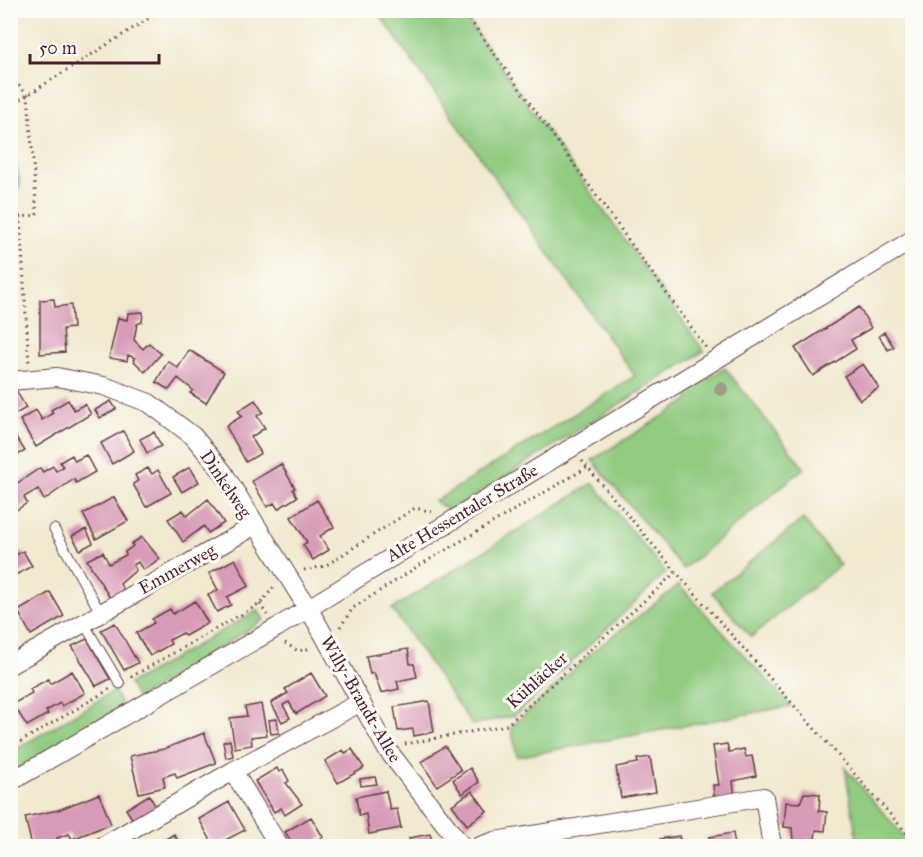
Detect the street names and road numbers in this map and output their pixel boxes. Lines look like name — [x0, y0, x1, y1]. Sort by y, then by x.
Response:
street label: Dinkelweg — [195, 446, 257, 523]
street label: Alte Hessentaler Straße — [381, 459, 542, 567]
street label: Emmerweg — [135, 538, 221, 600]
street label: Willy-Brandt-Allee — [316, 632, 406, 766]
street label: Kühläcker — [502, 647, 572, 713]

